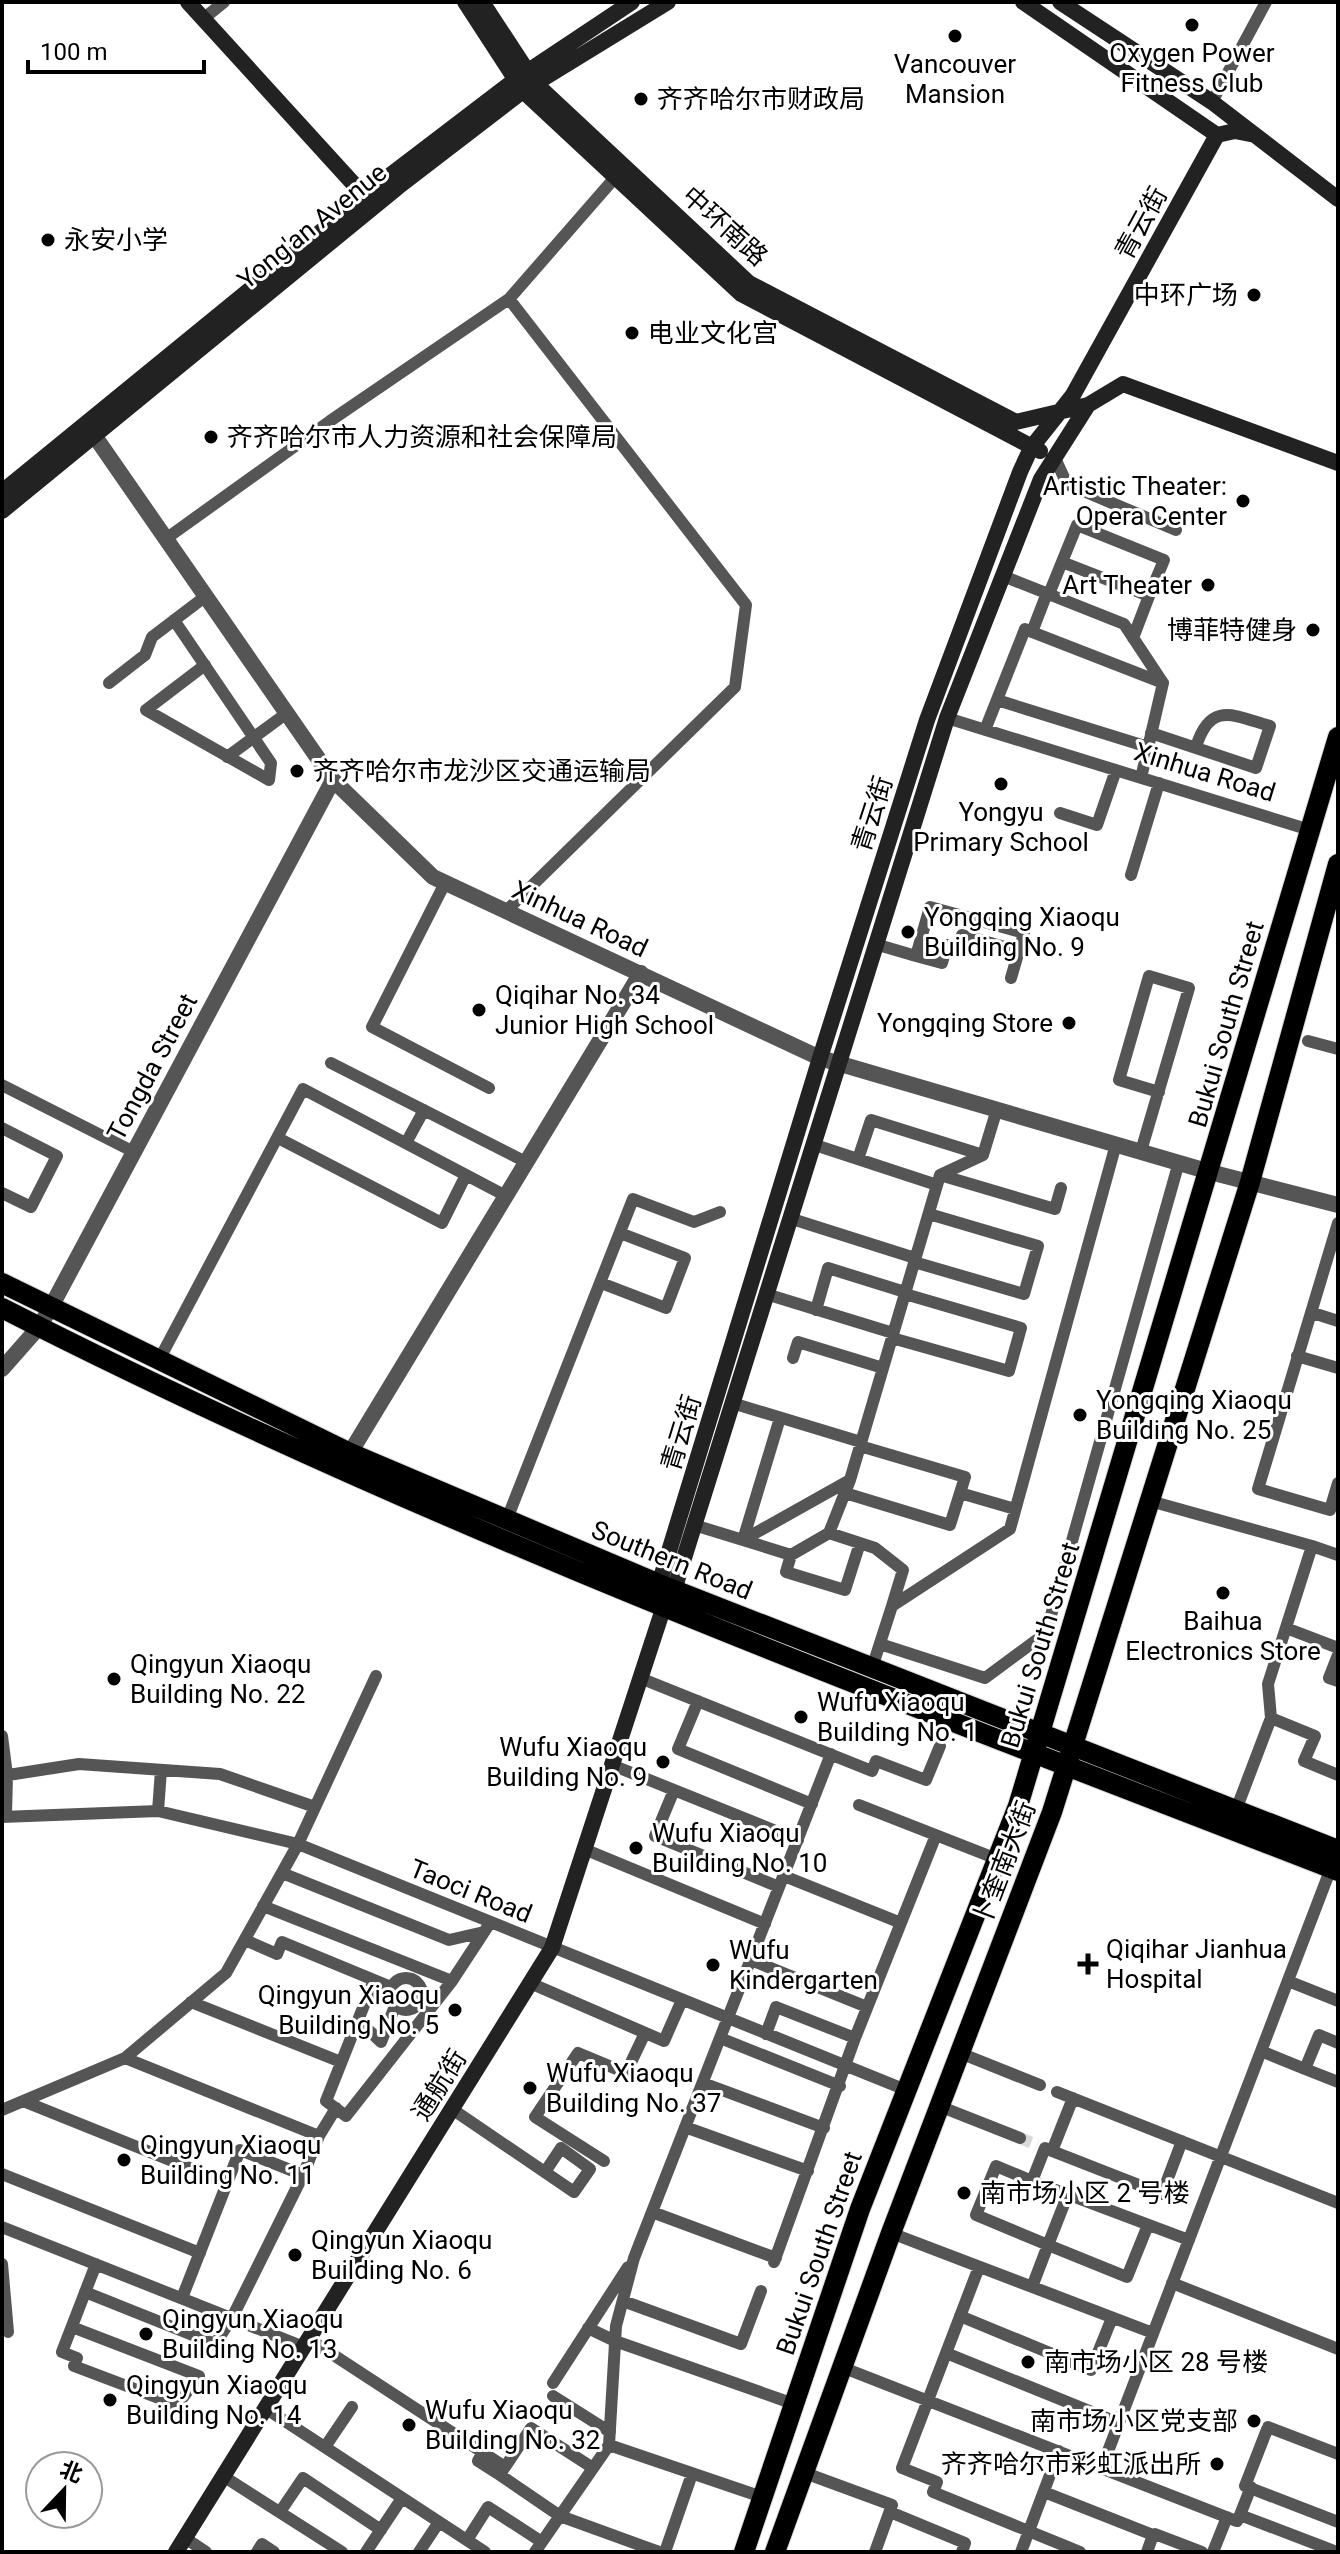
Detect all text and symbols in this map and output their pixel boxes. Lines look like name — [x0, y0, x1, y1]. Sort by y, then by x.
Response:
marker: Oxygen Power Fitness Club — [1183, 16, 1201, 34]
scale bar — [28, 24, 204, 74]
marker: Vancouver Mansion — [946, 27, 964, 45]
text: 100 m — [40, 38, 107, 66]
place label: Oxygen Power Fitness Club — [1109, 38, 1275, 98]
place label: Vancouver Mansion — [894, 49, 1016, 109]
place label: 齐齐哈尔市财政局 — [657, 84, 865, 114]
marker: 齐齐哈尔市财政局 — [632, 90, 650, 108]
street label: Yong'an Avenue — [232, 157, 392, 295]
street label: 中环南路 — [676, 180, 774, 272]
street label: 青云街 — [1109, 182, 1173, 264]
place label: 永安小学 — [64, 225, 168, 255]
marker: 永安小学 — [39, 231, 57, 249]
place label: 中环广场 — [1134, 280, 1238, 310]
marker: 中环广场 — [1245, 286, 1263, 304]
place label: 电业文化宫 — [648, 318, 778, 348]
marker: 电业文化宫 — [623, 324, 641, 342]
place label: 齐齐哈尔市人力资源和社会保障局 — [227, 422, 617, 452]
marker: 齐齐哈尔市人力资源和社会保障局 — [202, 428, 220, 446]
place label: Artistic Theater: Opera Center — [1043, 471, 1227, 531]
marker: Artistic Theater: Opera Center — [1234, 492, 1252, 510]
place label: Art Theater — [1062, 570, 1192, 600]
marker: Art Theater — [1199, 576, 1217, 594]
place label: 博菲特健身 — [1167, 615, 1297, 645]
marker: 博菲特健身 — [1304, 621, 1322, 639]
street label: Xinhua Road — [1131, 736, 1279, 808]
place label: 齐齐哈尔市龙沙区交通运输局 — [313, 756, 651, 786]
marker: 齐齐哈尔市龙沙区交通运输局 — [288, 762, 306, 780]
street label: 青云街 — [846, 772, 898, 856]
marker: Yongyu Primary School — [992, 775, 1010, 793]
place label: Yongyu Primary School — [913, 797, 1089, 857]
street label: Xinhua Road — [508, 875, 652, 963]
place label: Yongqing Xiaoqu Building No. 9 — [924, 902, 1120, 962]
street label: Bukui South Street — [1182, 917, 1270, 1131]
marker: Yongqing Xiaoqu Building No. 9 — [899, 923, 917, 941]
place label: Qiqihar No. 34 Junior High School — [495, 980, 714, 1040]
street label: Tongda Street — [101, 988, 203, 1146]
marker: Qiqihar No. 34 Junior High School — [470, 1001, 488, 1019]
place label: Yongqing Store — [877, 1008, 1053, 1038]
marker: Yongqing Store — [1060, 1014, 1078, 1032]
place label: Yongqing Xiaoqu Building No. 25 — [1096, 1385, 1292, 1445]
street label: 青云街 — [655, 1391, 707, 1475]
marker: Yongqing Xiaoqu Building No. 25 — [1071, 1406, 1089, 1424]
street label: Southern Road — [587, 1514, 757, 1606]
street label: Bukui South Street — [994, 1539, 1086, 1751]
marker: Baihua Electronics Store — [1214, 1584, 1232, 1602]
place label: Baihua Electronics Store — [1125, 1606, 1321, 1666]
place label: Qingyun Xiaoqu Building No. 22 — [130, 1649, 311, 1709]
marker: Qingyun Xiaoqu Building No. 22 — [105, 1670, 123, 1688]
place label: Wufu Xiaoqu Building No. 1 — [817, 1687, 978, 1747]
marker: Wufu Xiaoqu Building No. 1 — [792, 1708, 810, 1726]
place label: Wufu Xiaoqu Building No. 9 — [486, 1732, 647, 1792]
marker: Wufu Xiaoqu Building No. 9 — [654, 1753, 672, 1771]
street label: 卜奎南大街 — [967, 1797, 1041, 1929]
place label: Wufu Xiaoqu Building No. 10 — [652, 1818, 827, 1878]
marker: Wufu Xiaoqu Building No. 10 — [627, 1839, 645, 1857]
street label: Taoci Road — [406, 1853, 536, 1929]
place label: Qiqihar Jianhua Hospital — [1106, 1934, 1287, 1994]
place label: Wufu Kindergarten — [729, 1935, 878, 1995]
marker: Qiqihar Jianhua Hospital — [1077, 1953, 1099, 1975]
marker: Wufu Kindergarten — [704, 1956, 722, 1974]
place label: Qingyun Xiaoqu Building No. 5 — [258, 1980, 439, 2040]
marker: Qingyun Xiaoqu Building No. 5 — [446, 2001, 464, 2019]
street label: 通航街 — [406, 2044, 472, 2126]
place label: Wufu Xiaoqu Building No. 37 — [546, 2058, 721, 2118]
marker: Wufu Xiaoqu Building No. 37 — [521, 2079, 539, 2097]
place label: Qingyun Xiaoqu Building No. 11 — [140, 2130, 321, 2190]
street label: Bukui South Street — [770, 2147, 868, 2359]
marker: Qingyun Xiaoqu Building No. 11 — [115, 2151, 133, 2169]
place label: 南市场小区 2 号楼 — [980, 2178, 1190, 2208]
marker: 南市场小区 2 号楼 — [955, 2184, 973, 2202]
place label: Qingyun Xiaoqu Building No. 6 — [311, 2225, 492, 2285]
marker: Qingyun Xiaoqu Building No. 6 — [286, 2246, 304, 2264]
place label: Qingyun Xiaoqu Building No. 13 — [162, 2304, 343, 2364]
marker: Qingyun Xiaoqu Building No. 13 — [137, 2325, 155, 2343]
place label: 南市场小区 28 号楼 — [1044, 2347, 1268, 2377]
marker: 南市场小区 28 号楼 — [1019, 2353, 1037, 2371]
place label: Qingyun Xiaoqu Building No. 14 — [126, 2370, 307, 2430]
marker: Qingyun Xiaoqu Building No. 14 — [101, 2391, 119, 2409]
place label: Wufu Xiaoqu Building No. 32 — [425, 2395, 600, 2455]
place label: 南市场小区党支部 — [1030, 2406, 1238, 2436]
marker: 南市场小区党支部 — [1245, 2412, 1263, 2430]
marker: Wufu Xiaoqu Building No. 32 — [400, 2416, 418, 2434]
place label: 齐齐哈尔市彩虹派出所 — [941, 2449, 1201, 2479]
north arrow — [24, 2450, 104, 2530]
marker: 齐齐哈尔市彩虹派出所 — [1208, 2455, 1226, 2473]
text: 北 — [56, 2456, 86, 2488]

